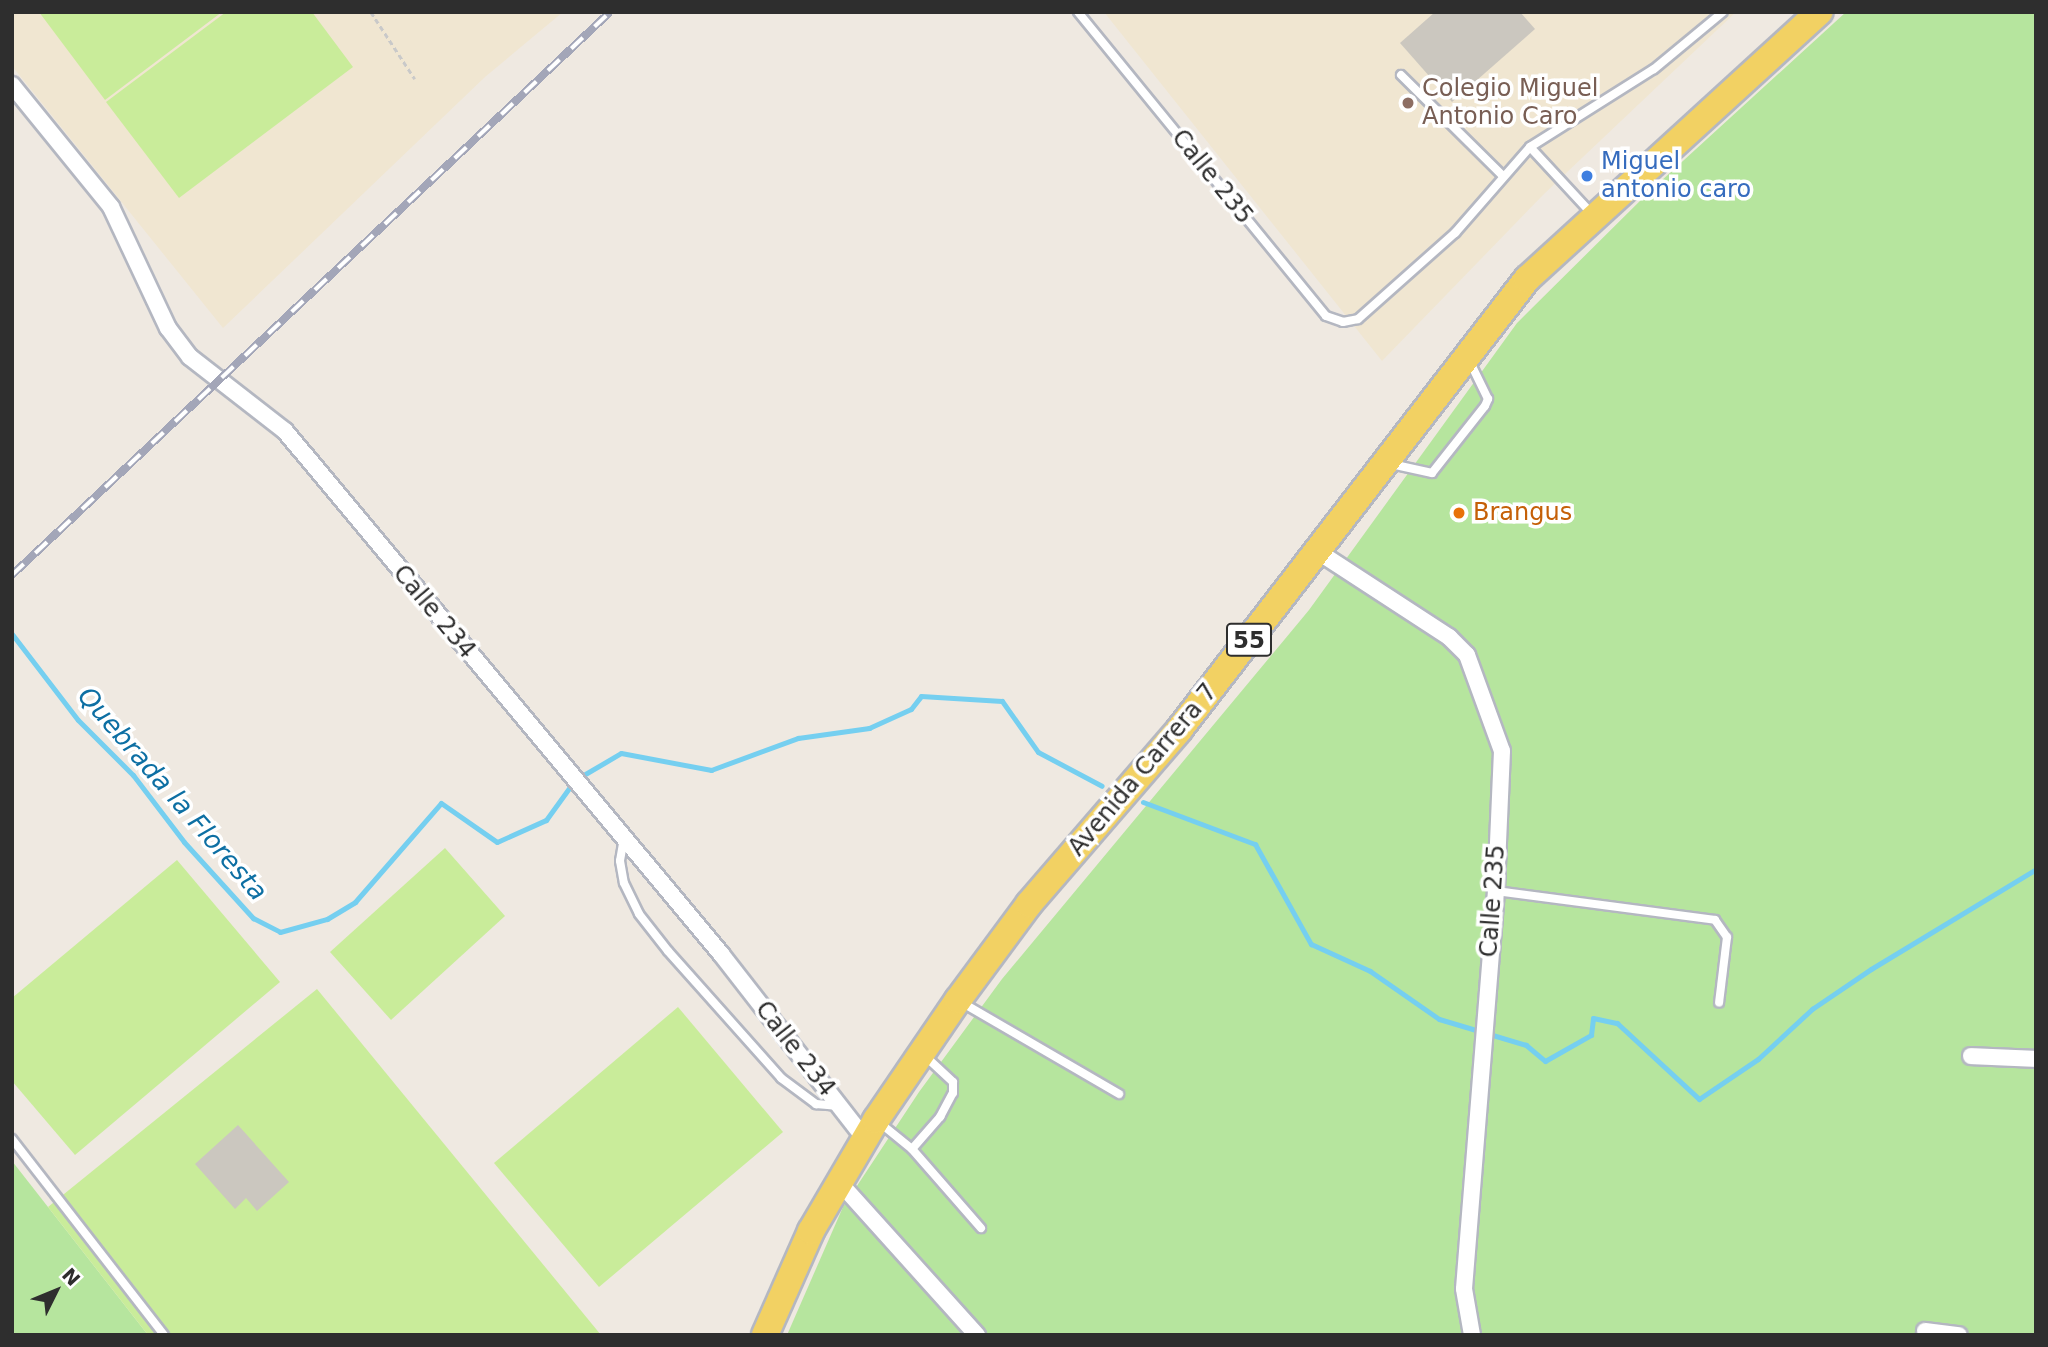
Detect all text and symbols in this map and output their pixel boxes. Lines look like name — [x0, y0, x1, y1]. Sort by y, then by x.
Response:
place label: Colegio Miguel Antonio Caro — [1422, 75, 1598, 131]
marker: Colegio Miguel Antonio Caro — [1400, 95, 1416, 111]
street label: Calle 235 — [1165, 124, 1259, 230]
place label: Miguel antonio caro — [1601, 148, 1751, 204]
marker: Miguel antonio caro — [1579, 168, 1595, 184]
place label: Brangus — [1473, 499, 1572, 527]
marker: Brangus — [1451, 505, 1467, 521]
street label: Calle 234 — [387, 559, 481, 665]
road number: 55 — [1224, 620, 1274, 660]
street label: Avenida Carrera 7 — [1063, 678, 1223, 862]
water label: Quebrada la Floresta — [71, 681, 273, 907]
street label: Calle 235 — [1475, 844, 1511, 958]
street label: Calle 234 — [749, 996, 841, 1102]
north arrow — [21, 1256, 91, 1326]
text: N — [58, 1263, 85, 1290]

